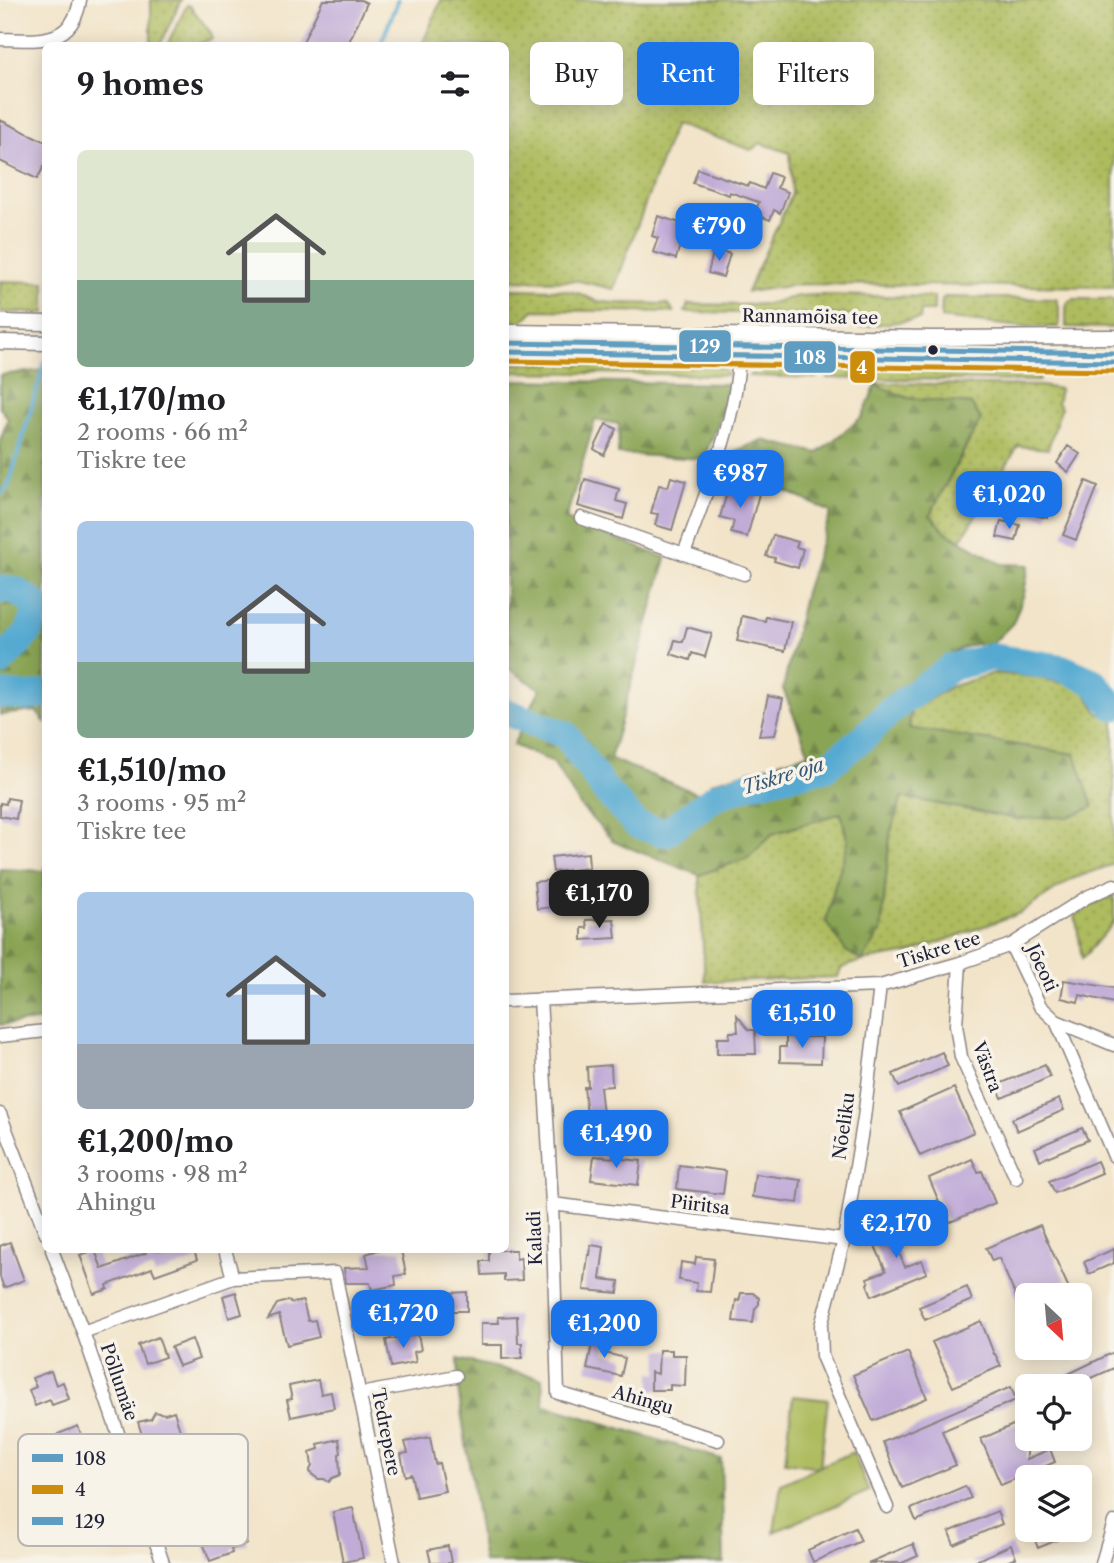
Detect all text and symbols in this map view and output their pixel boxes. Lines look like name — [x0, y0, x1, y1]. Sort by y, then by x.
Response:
chip: Buy — [530, 42, 623, 105]
chip: Rent — [637, 42, 739, 105]
chip: Filters — [753, 42, 874, 105]
icon: filters — [436, 65, 474, 103]
text: 9 homes — [77, 66, 204, 103]
icon: home — [213, 195, 339, 321]
pin: €790 — [678, 204, 760, 263]
text: €790 — [692, 212, 747, 240]
street label: Rannamõisa tee — [742, 305, 878, 329]
line badge: 129 — [678, 329, 732, 363]
text: 129 — [689, 335, 721, 358]
line badge: 108 — [783, 340, 837, 374]
unlabelled marker — [926, 343, 940, 357]
text: 108 — [794, 346, 826, 369]
line badge: 4 — [849, 350, 876, 384]
text: 4 — [856, 356, 868, 379]
text: €1,170/mo — [77, 381, 226, 418]
text: 2 rooms · 66 m² — [77, 418, 248, 446]
text: Tiskre tee — [77, 446, 186, 474]
pin: €987 — [699, 450, 781, 510]
text: €987 — [713, 459, 767, 487]
pin: €1,020 — [952, 472, 1066, 531]
text: €1,020 — [972, 480, 1046, 508]
icon: home — [213, 566, 339, 692]
text: €1,510/mo — [77, 752, 226, 789]
water label: Tiskre oja — [739, 752, 827, 799]
text: 3 rooms · 95 m² — [77, 789, 246, 817]
text: Tiskre tee — [77, 817, 186, 845]
pin: €1,170 — [542, 870, 656, 930]
text: €1,170 — [565, 879, 633, 907]
street label: Tiskre tee — [895, 927, 983, 973]
icon: home — [213, 937, 339, 1063]
street label: Jõeoti — [1020, 938, 1063, 996]
pin: €1,510 — [745, 990, 859, 1050]
text: €1,510 — [768, 999, 836, 1027]
street label: Västra — [967, 1038, 1007, 1096]
street label: Nõeliku — [828, 1091, 860, 1161]
pin: €1,490 — [559, 1110, 673, 1170]
text: €1,490 — [579, 1119, 653, 1147]
text: €1,200/mo — [77, 1123, 233, 1160]
text: 3 rooms · 98 m² — [77, 1160, 248, 1188]
text: Ahingu — [77, 1188, 156, 1216]
street label: Piiritsa — [669, 1190, 731, 1220]
pin: €2,170 — [839, 1200, 953, 1260]
text: €2,170 — [860, 1209, 932, 1237]
street label: Kaladi — [523, 1210, 547, 1266]
north arrow — [1015, 1283, 1092, 1360]
map controls — [1015, 1283, 1092, 1542]
pin: €1,720 — [346, 1290, 460, 1350]
text: €1,720 — [367, 1299, 439, 1327]
pin: €1,200 — [547, 1300, 661, 1360]
text: €1,200 — [567, 1309, 641, 1337]
street label: Põllumäe — [95, 1340, 143, 1424]
button: locate — [1015, 1374, 1092, 1451]
street label: Ahingu — [609, 1381, 676, 1419]
street label: Tedrepere — [367, 1386, 405, 1478]
legend — [18, 1434, 248, 1546]
text: 108 — [75, 1447, 106, 1470]
button: layers — [1015, 1465, 1092, 1542]
text: 4 — [75, 1478, 86, 1501]
text: 129 — [75, 1510, 105, 1533]

